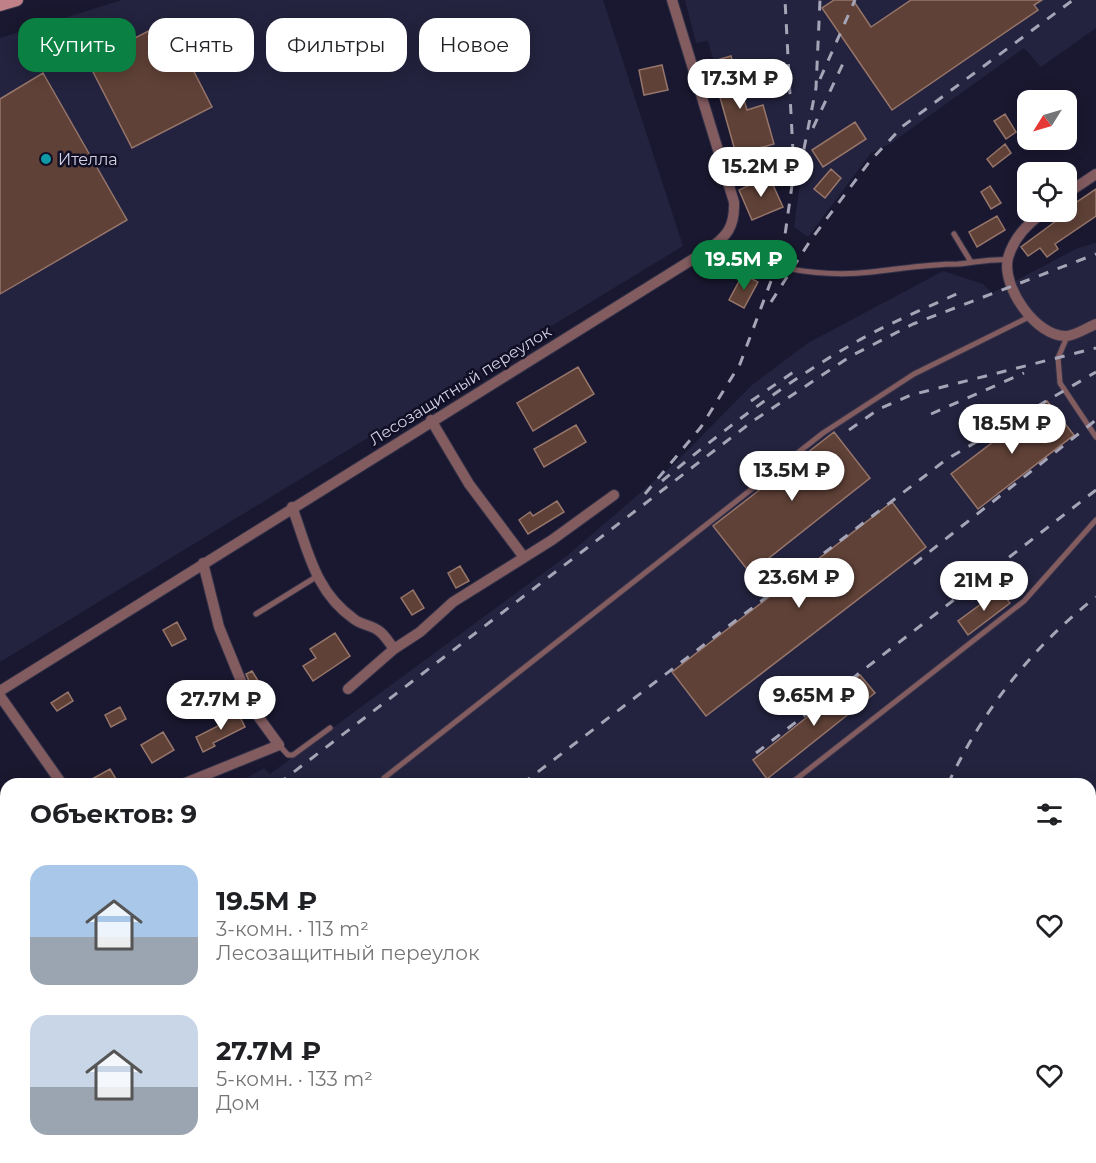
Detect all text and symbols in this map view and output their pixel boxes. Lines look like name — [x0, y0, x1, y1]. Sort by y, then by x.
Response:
chip: Купить — [18, 18, 136, 72]
chip: Снять — [148, 18, 254, 72]
chip: Фильтры — [266, 18, 407, 72]
chip: Новое — [419, 18, 530, 72]
pin: 17.3M ₽ — [685, 59, 795, 110]
text: 17.3M ₽ — [702, 66, 778, 90]
north arrow — [1017, 90, 1077, 150]
map controls — [1017, 90, 1077, 222]
pin: 15.2M ₽ — [706, 147, 816, 198]
place label: Ителла — [58, 150, 118, 169]
marker: Ителла — [39, 152, 53, 166]
text: 15.2M ₽ — [722, 154, 800, 178]
button: locate — [1017, 162, 1077, 222]
pin: 19.5M ₽ — [689, 240, 799, 291]
text: 19.5M ₽ — [705, 247, 783, 271]
street label: Лесозащитный переулок — [366, 321, 555, 449]
pin: 18.5M ₽ — [957, 404, 1067, 455]
text: 18.5M ₽ — [973, 411, 1051, 435]
pin: 13.5M ₽ — [737, 451, 847, 502]
text: 13.5M ₽ — [753, 458, 831, 482]
pin: 23.6M ₽ — [744, 558, 854, 609]
pin: 21M ₽ — [942, 561, 1026, 612]
text: 23.6M ₽ — [758, 565, 840, 589]
text: 21M ₽ — [954, 568, 1014, 592]
pin: 9.65M ₽ — [759, 676, 869, 727]
pin: 27.7M ₽ — [166, 680, 276, 731]
text: 9.65M ₽ — [773, 683, 855, 707]
text: 27.7M ₽ — [181, 687, 261, 711]
text: Объектов: 9 — [30, 798, 197, 830]
icon: filters — [1033, 798, 1066, 831]
text: 19.5M ₽ — [216, 885, 317, 917]
icon: home — [78, 889, 150, 961]
icon: heart — [1033, 909, 1066, 942]
text: 3-комн. · 113 m² — [216, 917, 369, 941]
text: Лесозащитный переулок — [216, 941, 480, 965]
text: 27.7M ₽ — [216, 1035, 321, 1067]
icon: home — [78, 1039, 150, 1111]
icon: heart — [1033, 1059, 1066, 1092]
text: 5-комн. · 133 m² — [216, 1067, 373, 1091]
text: Дом — [216, 1091, 260, 1115]

